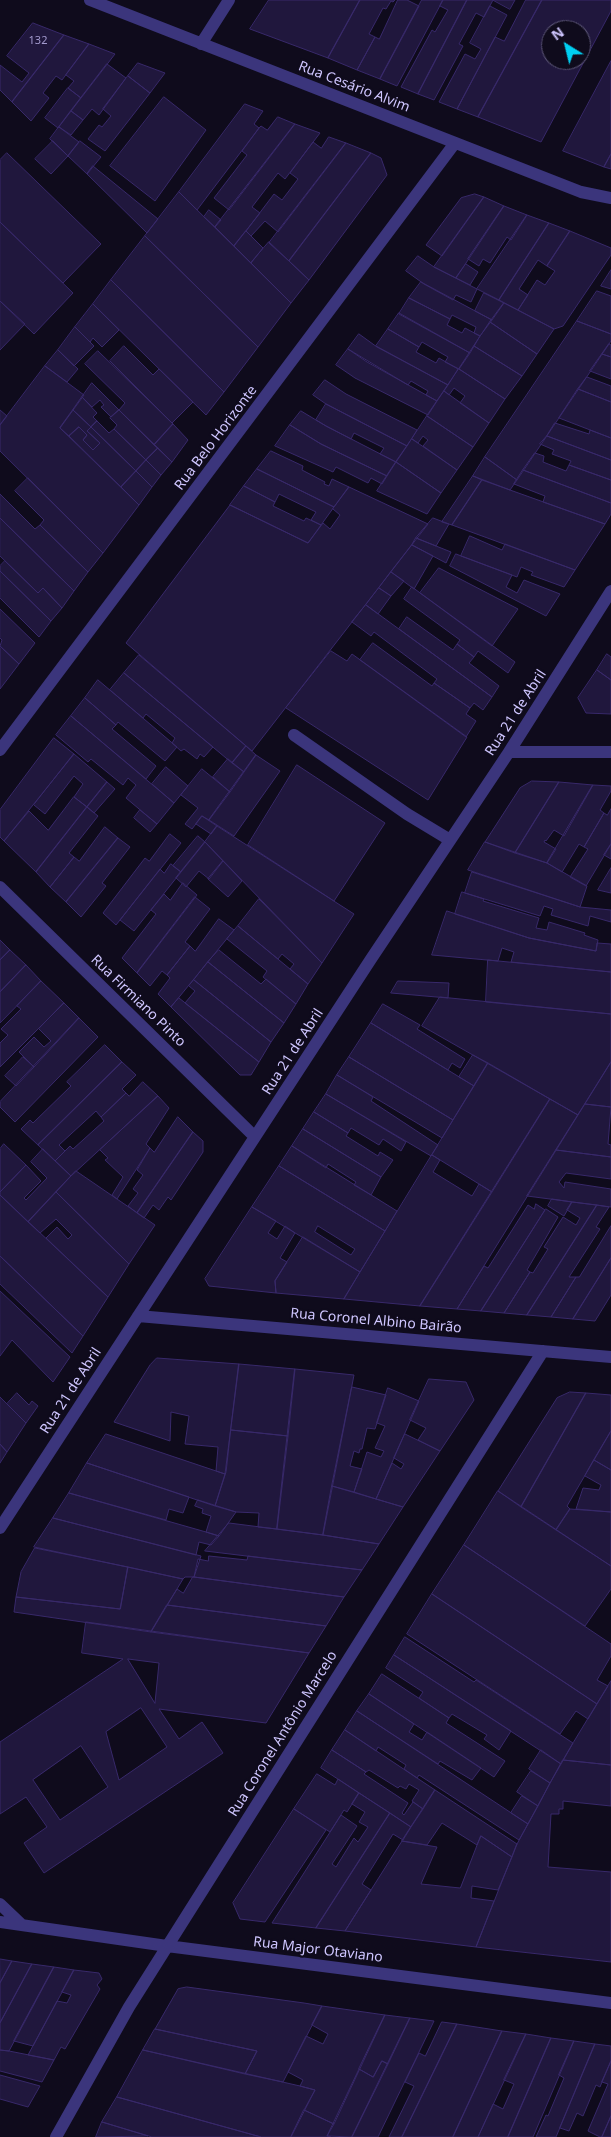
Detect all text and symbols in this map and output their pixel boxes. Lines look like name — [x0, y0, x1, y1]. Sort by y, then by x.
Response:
north arrow — [541, 20, 591, 70]
text: N — [547, 22, 568, 44]
house number: 132 — [29, 34, 47, 48]
street label: Rua Cesário Alvim — [296, 58, 412, 116]
street label: Rua Belo Horizonte — [171, 382, 261, 494]
street label: Rua 21 de Abril — [482, 667, 550, 759]
street label: Rua Firmiano Pinto — [87, 952, 189, 1050]
street label: Rua 21 de Abril — [259, 1006, 327, 1098]
street label: Rua Coronel Albino Bairão — [290, 1305, 462, 1337]
street label: Rua 21 de Abril — [37, 1345, 105, 1437]
street label: Rua Coronel Antônio Marcelo — [225, 1648, 341, 1820]
street label: Rua Major Otaviano — [252, 1934, 384, 1966]

